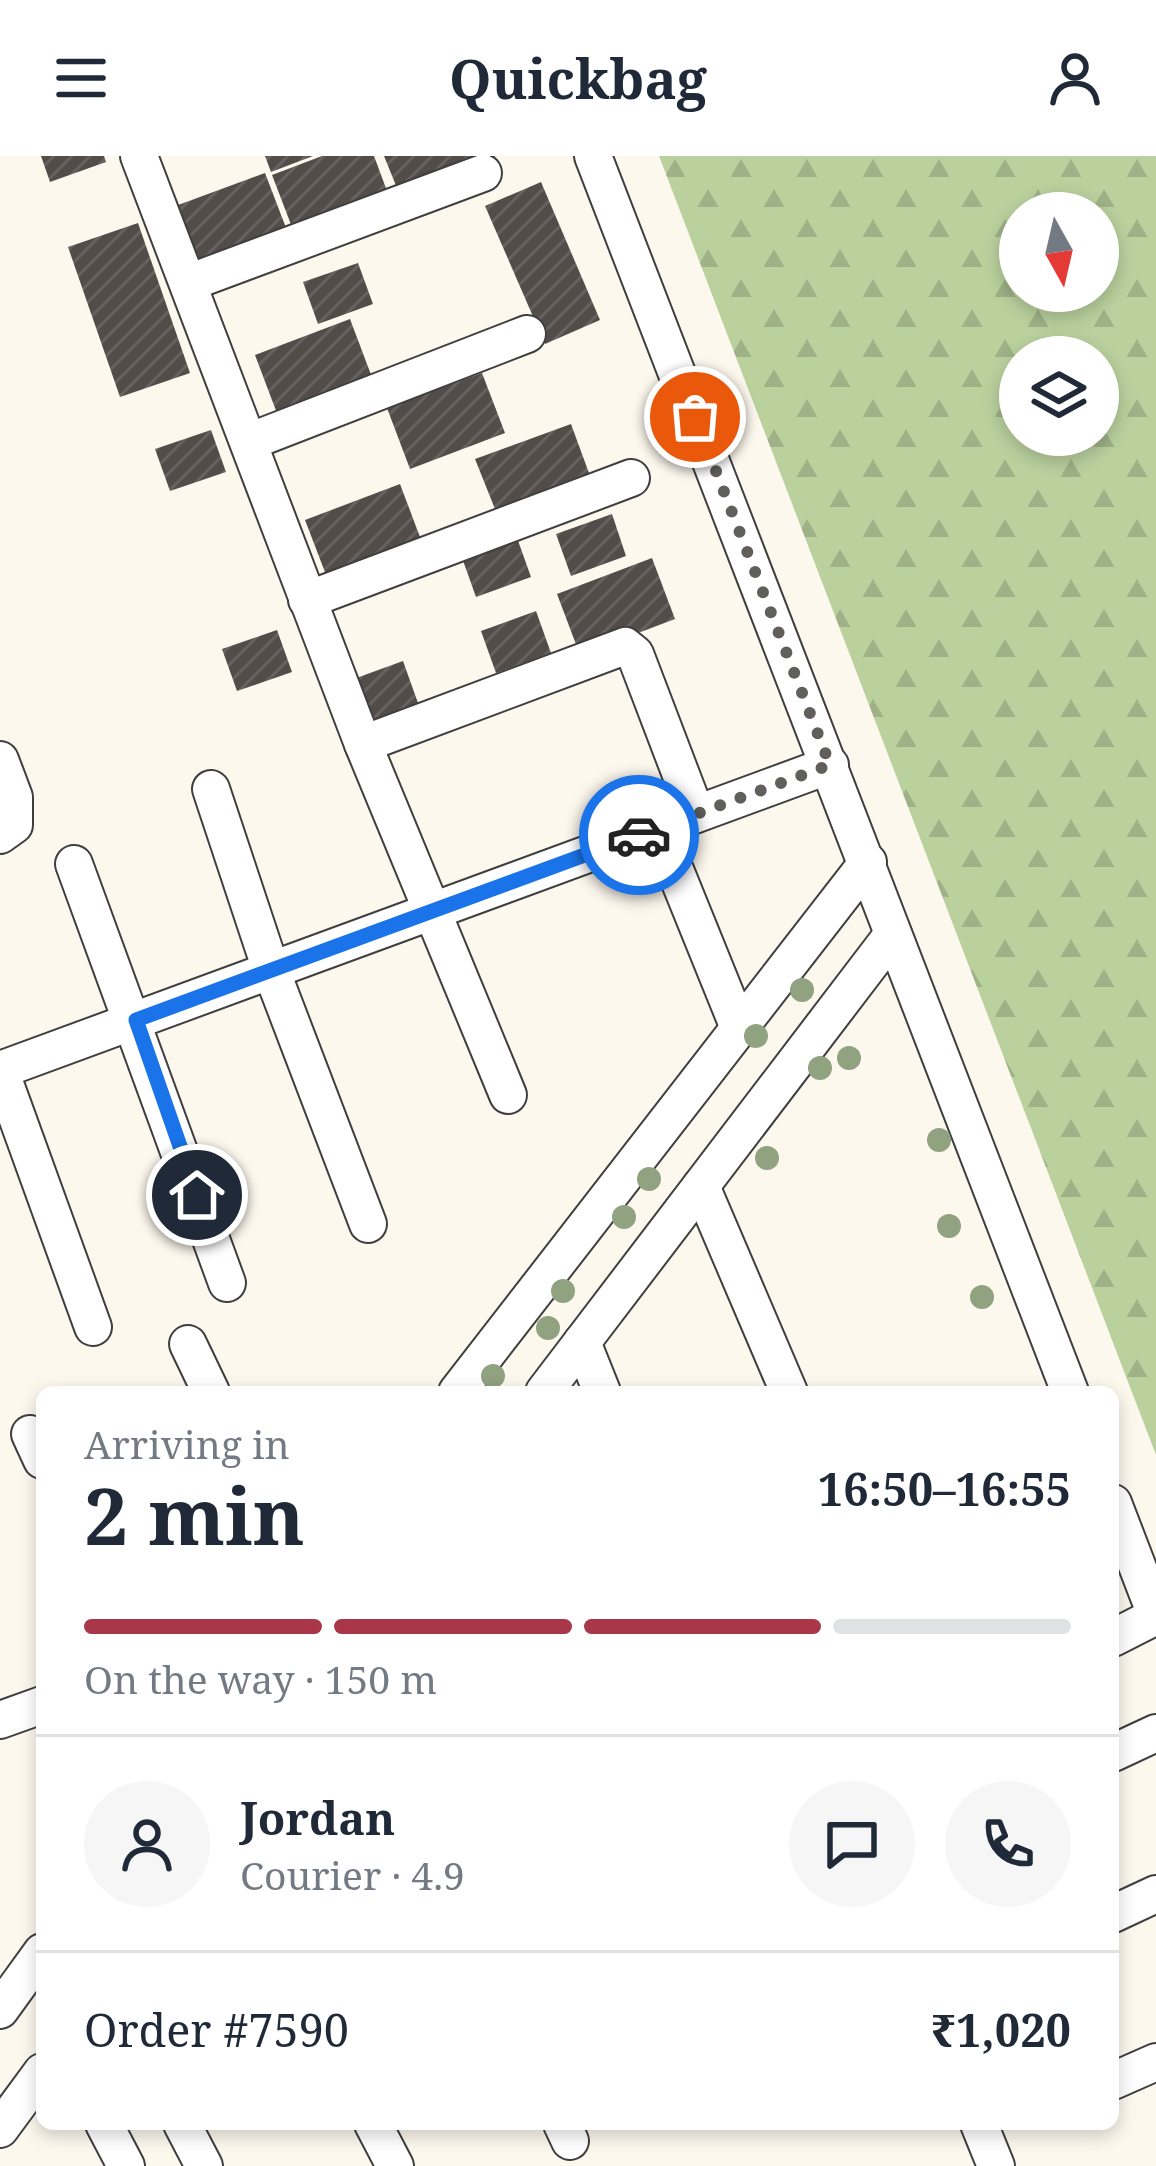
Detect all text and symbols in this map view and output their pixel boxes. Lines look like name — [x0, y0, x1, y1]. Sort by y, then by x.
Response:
text: Quickbag — [449, 41, 707, 115]
icon: menu — [48, 45, 114, 111]
icon: person — [1042, 45, 1108, 111]
north arrow — [999, 192, 1119, 312]
map controls — [999, 192, 1119, 456]
button: layers — [999, 336, 1119, 456]
pin — [644, 366, 746, 468]
icon: bag — [662, 384, 728, 450]
courier — [579, 775, 699, 895]
icon: car — [606, 802, 672, 868]
pin — [146, 1144, 248, 1246]
icon: home — [164, 1162, 230, 1228]
text: Arriving in — [84, 1417, 290, 1470]
text: 16:50–16:55 — [818, 1458, 1071, 1519]
text: 2 min — [84, 1462, 305, 1568]
text: On the way · 150 m — [84, 1652, 437, 1705]
button: person — [84, 1781, 210, 1907]
button: chat — [789, 1781, 915, 1907]
button: phone — [945, 1781, 1071, 1907]
text: Jordan — [240, 1787, 395, 1848]
text: Courier · 4.9 — [240, 1848, 465, 1901]
text: Order #7590 — [84, 1999, 349, 2060]
text: ₹1,020 — [931, 1999, 1071, 2060]

